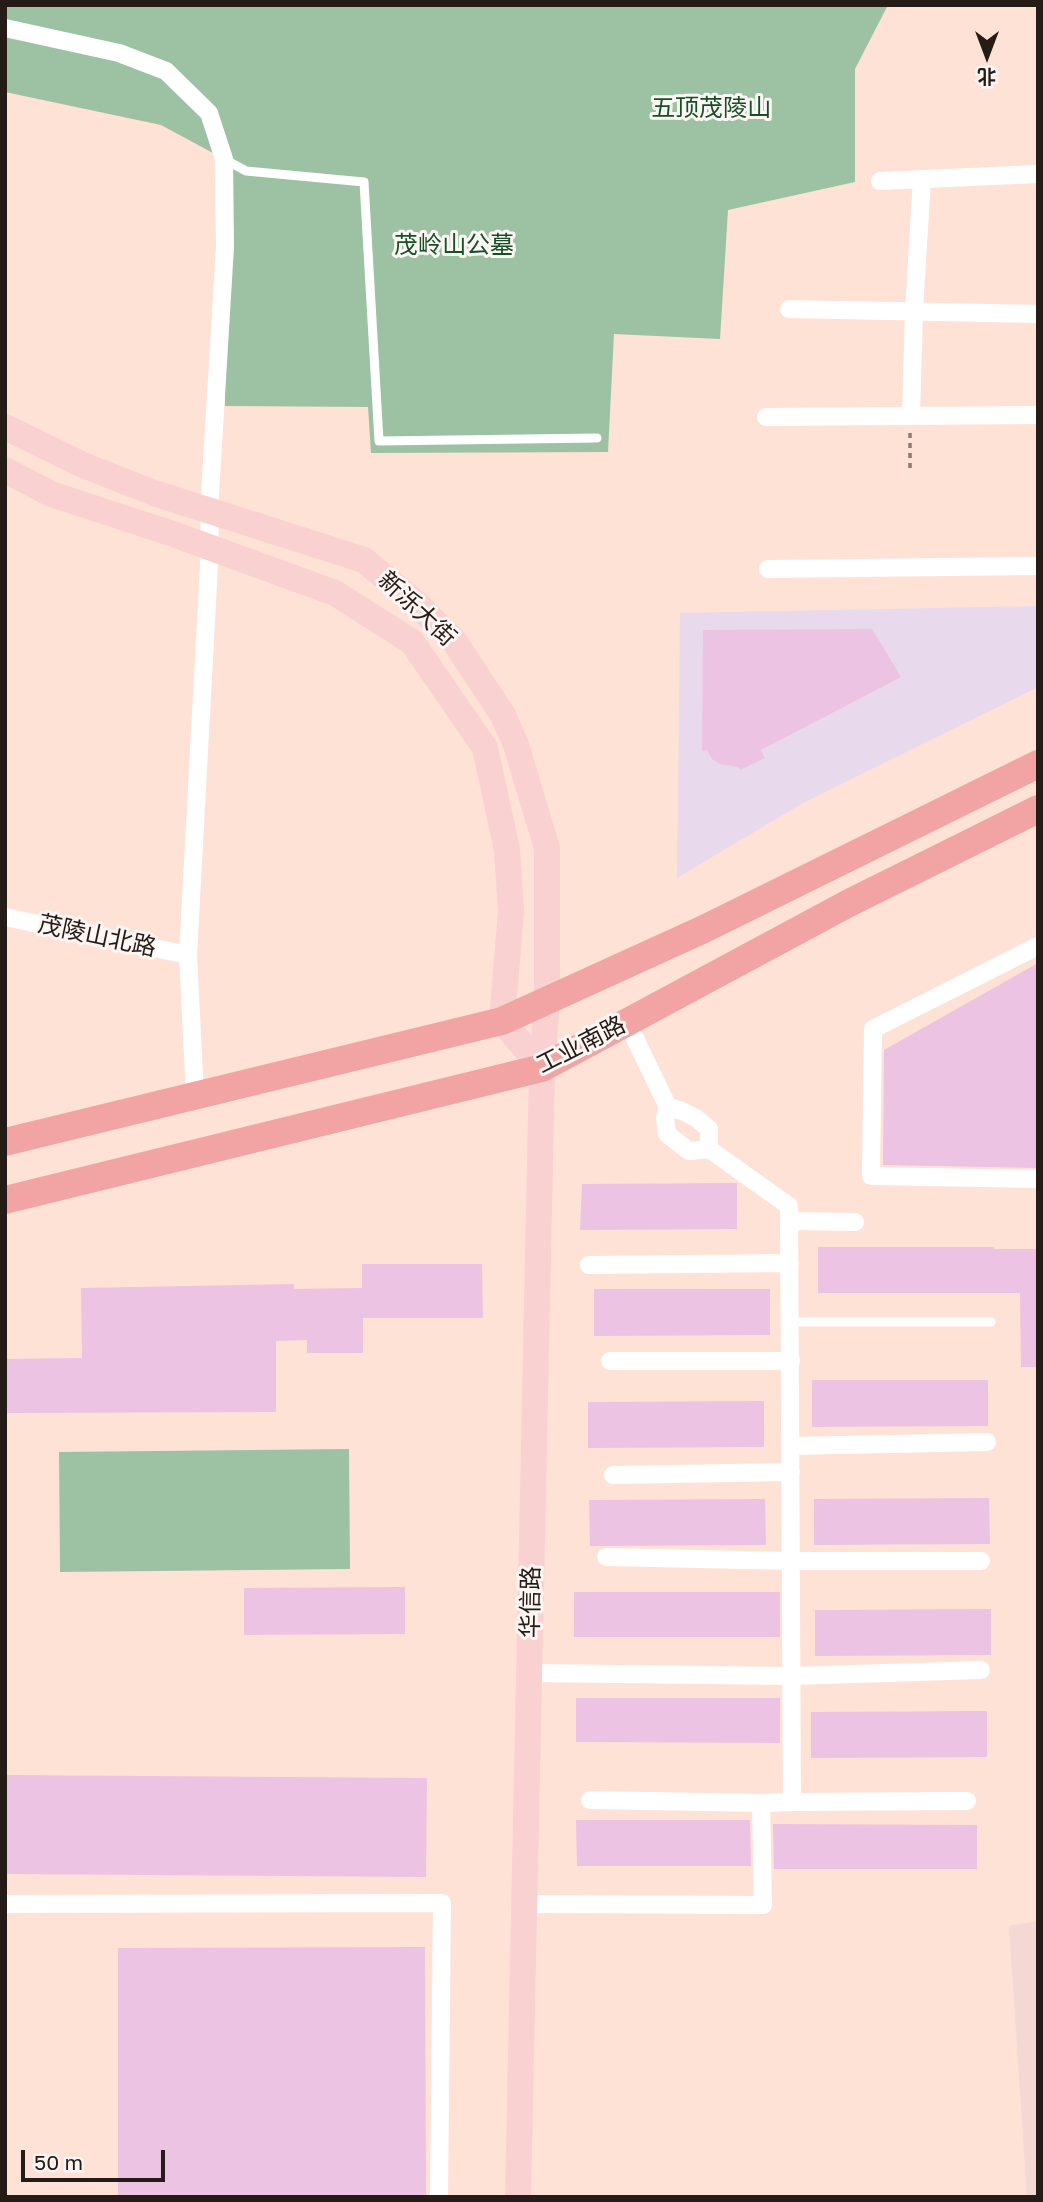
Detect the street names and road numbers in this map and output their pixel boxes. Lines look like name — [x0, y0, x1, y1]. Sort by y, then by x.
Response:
street label: 新泺大街 — [372, 566, 462, 652]
street label: 茂陵山北路 — [35, 909, 159, 963]
street label: 工业南路 — [532, 1010, 630, 1080]
street label: 华信路 — [516, 1566, 546, 1638]

